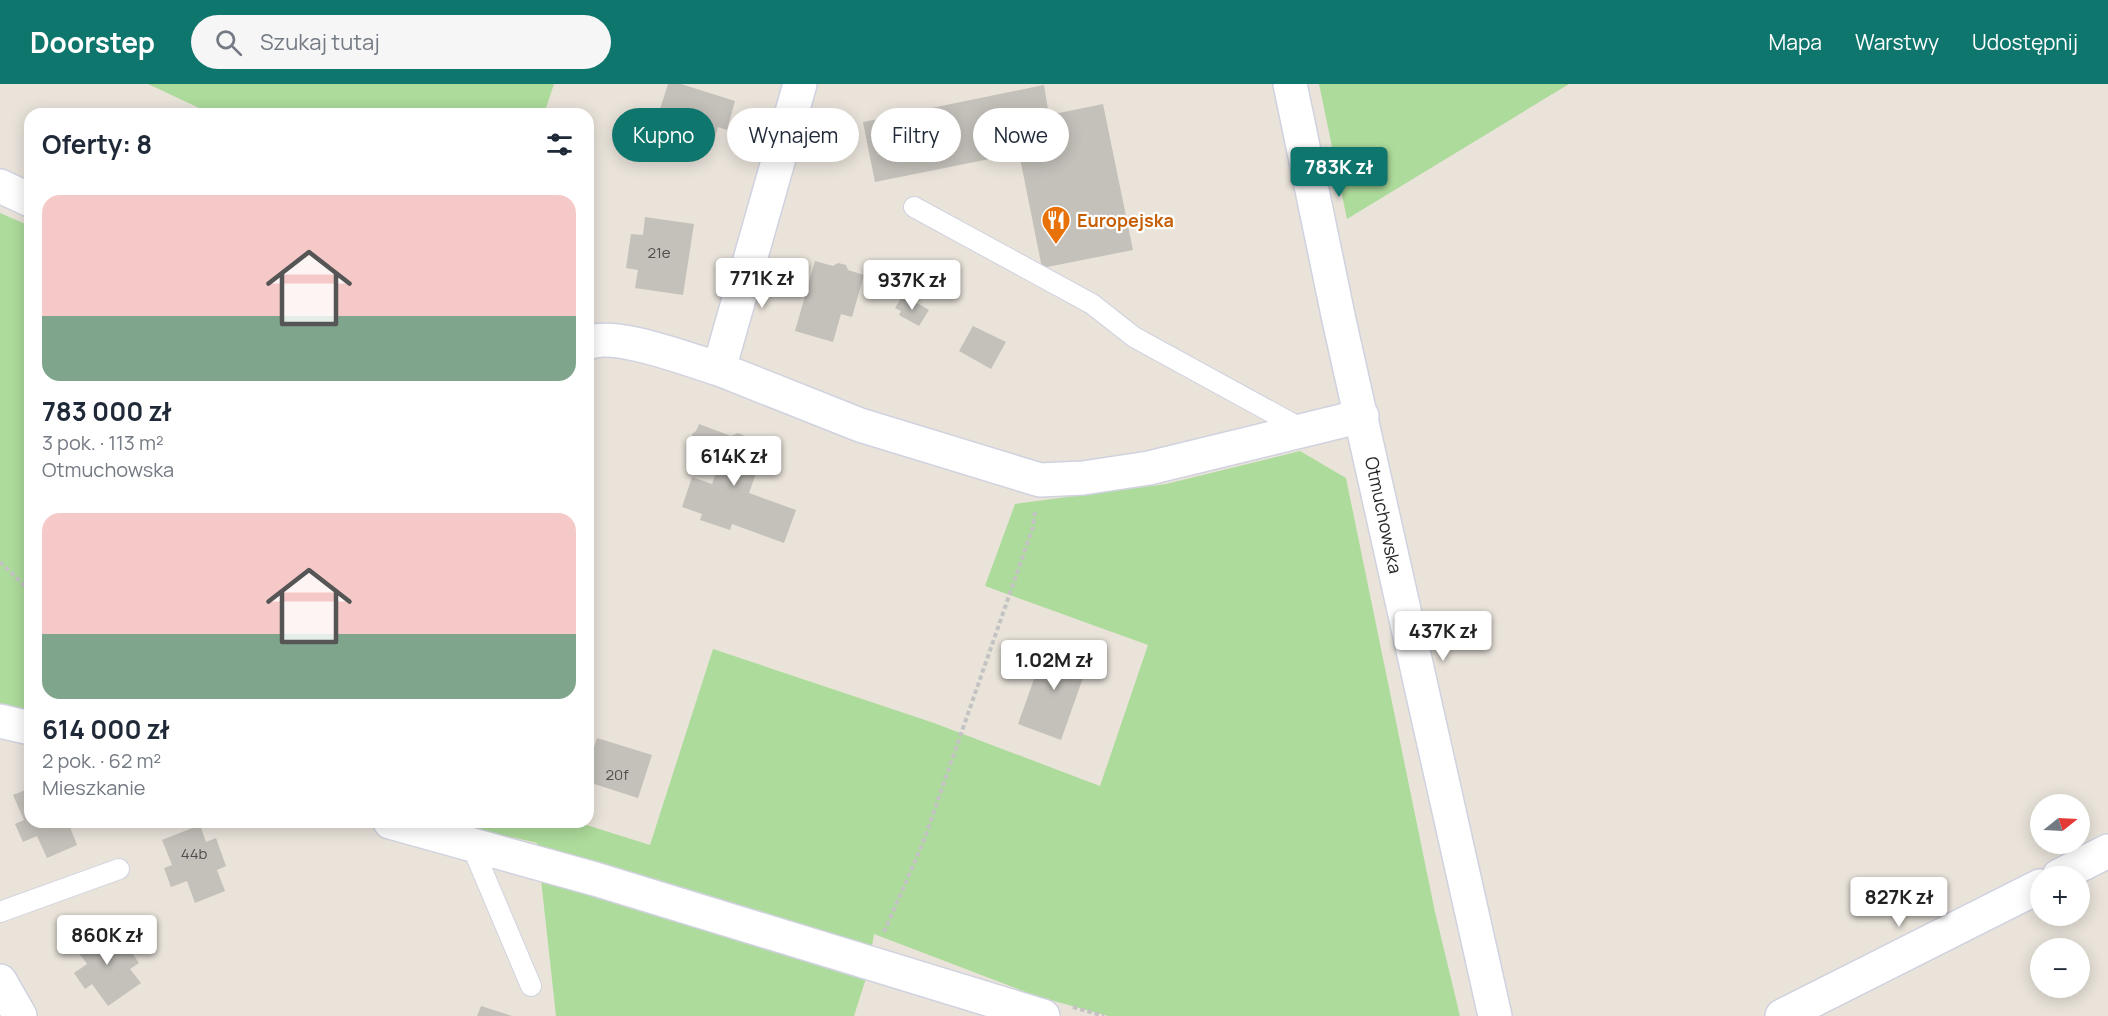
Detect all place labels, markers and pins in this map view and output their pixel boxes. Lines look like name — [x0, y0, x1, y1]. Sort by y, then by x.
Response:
pin: 783K zł — [1284, 147, 1394, 198]
restaurant icon: Europejska — [1040, 204, 1072, 246]
place label: Europejska — [1077, 208, 1174, 232]
pin: 771K zł — [707, 258, 817, 309]
pin: 937K zł — [857, 260, 967, 311]
pin: 614K zł — [679, 436, 789, 487]
pin: 437K zł — [1388, 611, 1498, 662]
pin: 1.02M zł — [992, 640, 1116, 691]
pin: 827K zł — [1844, 877, 1954, 928]
pin: 860K zł — [52, 915, 162, 966]

